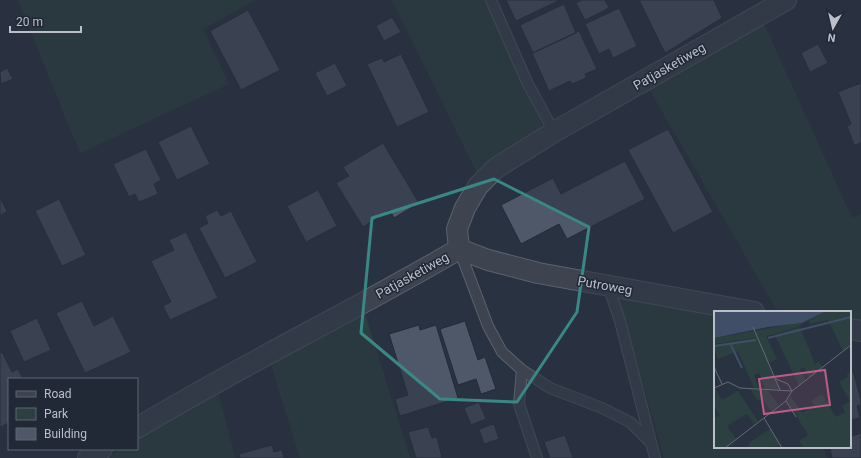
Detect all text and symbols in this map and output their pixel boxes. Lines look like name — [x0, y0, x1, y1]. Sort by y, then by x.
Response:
scale bar — [10, 8, 81, 34]
north arrow — [813, 8, 853, 48]
text: 20 m — [16, 15, 43, 29]
text: N — [827, 30, 836, 44]
street label: Patjasketiweg — [630, 40, 708, 93]
street label: Patjasketiweg — [373, 249, 451, 302]
street label: Putroweg — [576, 273, 633, 298]
inset map — [714, 311, 851, 448]
legend — [8, 378, 138, 450]
text: Road — [44, 387, 72, 401]
text: Park — [44, 407, 69, 421]
text: Building — [44, 427, 87, 441]

